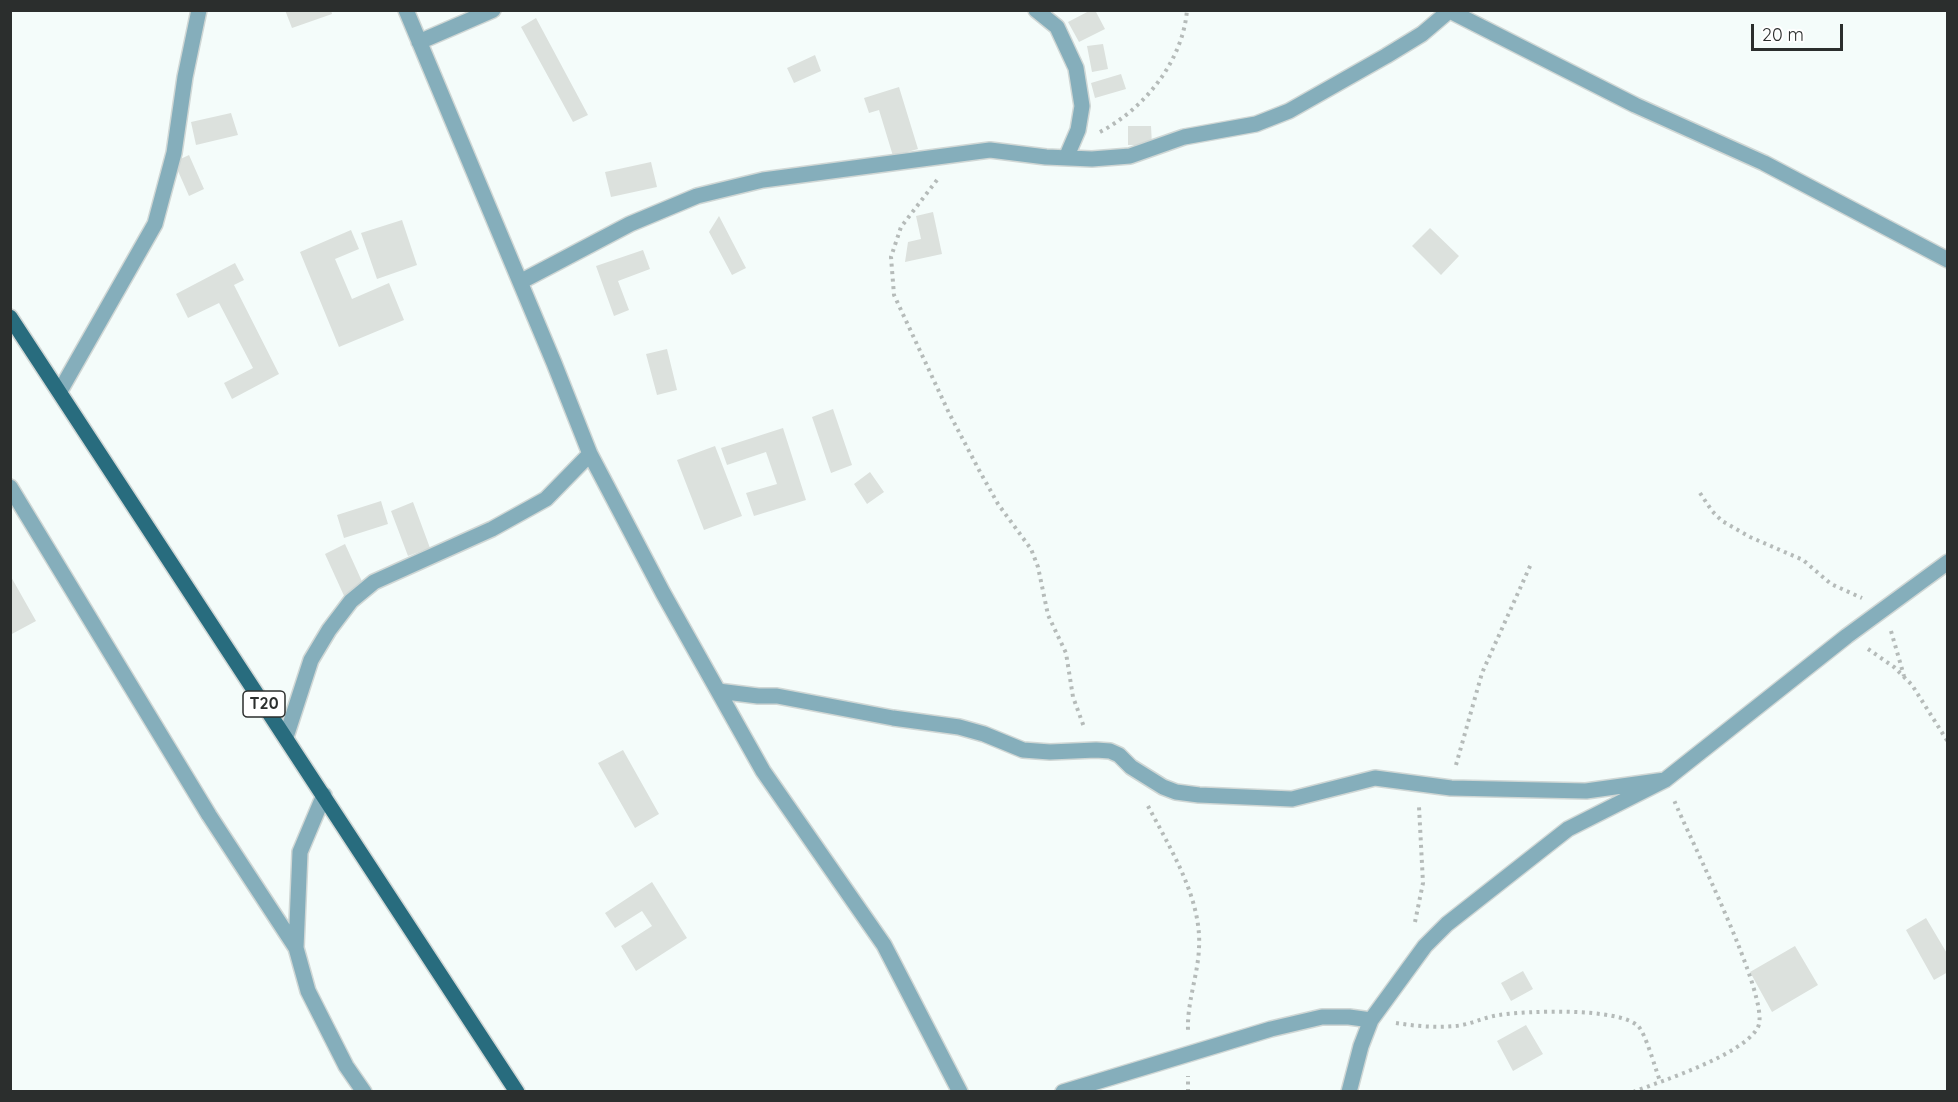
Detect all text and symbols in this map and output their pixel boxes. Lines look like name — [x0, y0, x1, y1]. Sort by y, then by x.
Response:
scale bar — [1754, 12, 1846, 50]
text: 20 m — [1762, 23, 1804, 46]
road number: T20 — [243, 691, 285, 717]

